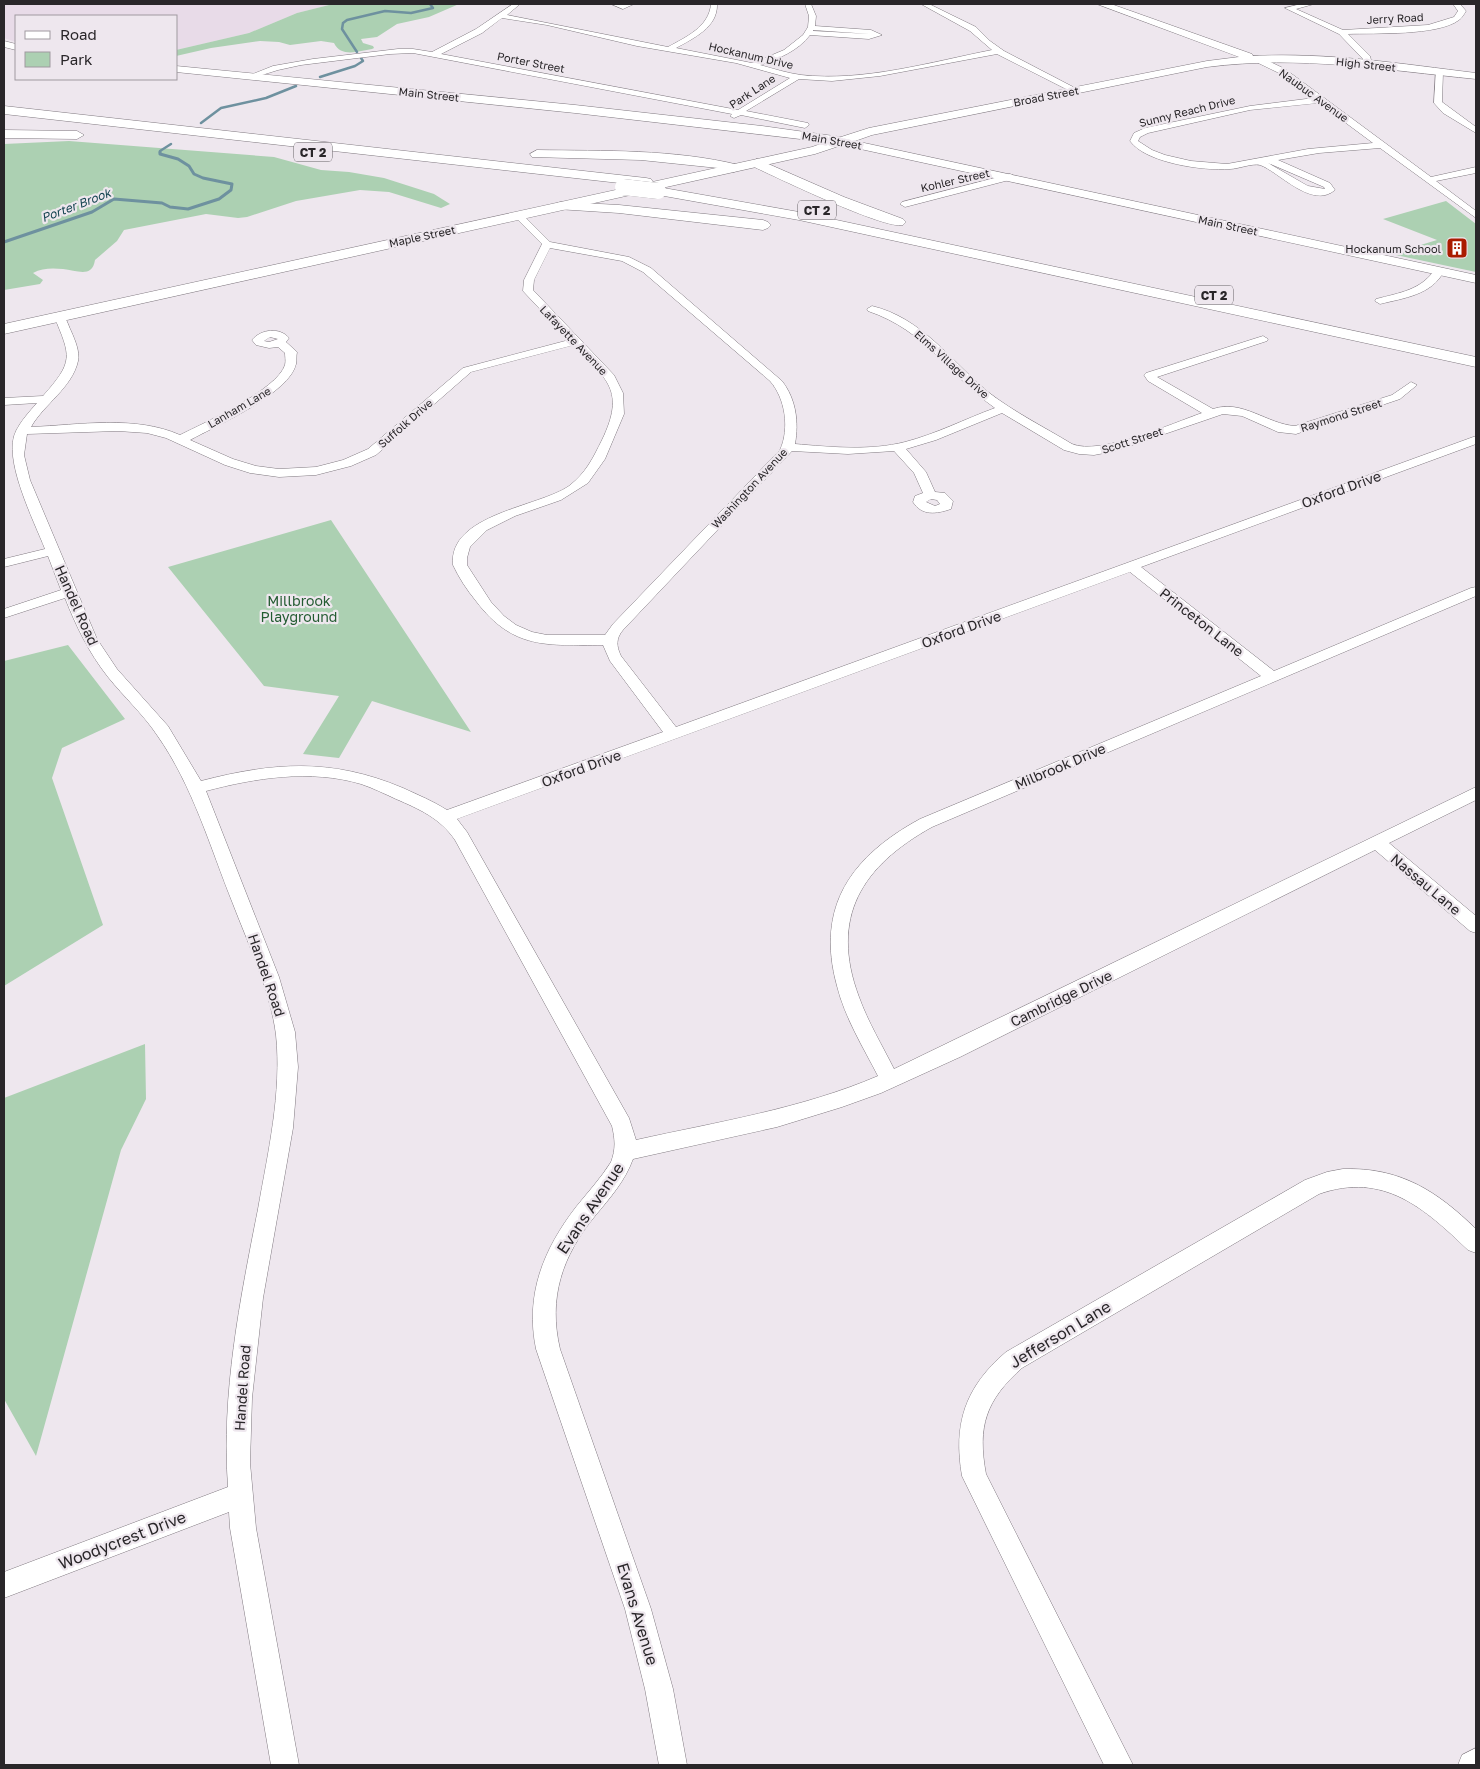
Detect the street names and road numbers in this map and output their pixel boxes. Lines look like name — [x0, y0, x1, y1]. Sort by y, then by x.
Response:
street label: Jerry Road — [1366, 10, 1424, 26]
street label: Hockanum Drive — [707, 39, 795, 71]
street label: Porter Street — [496, 49, 566, 75]
street label: High Street — [1335, 54, 1397, 74]
street label: Naubuc Avenue — [1277, 66, 1351, 124]
street label: Park Lane — [727, 71, 777, 111]
street label: Broad Street — [1012, 83, 1080, 109]
street label: Main Street — [398, 84, 460, 104]
street label: Sunny Reach Drive — [1138, 93, 1236, 129]
street label: Main Street — [801, 128, 863, 152]
road number: CT 2 — [294, 142, 332, 162]
street label: Kohler Street — [919, 166, 991, 194]
road number: CT 2 — [798, 200, 836, 220]
street label: Main Street — [1197, 212, 1259, 238]
street label: Maple Street — [388, 223, 456, 249]
road number: CT 2 — [1195, 286, 1233, 304]
street label: Lafayette Avenue — [538, 303, 610, 377]
street label: Elms Village Drive — [912, 327, 992, 401]
street label: Lanham Lane — [205, 384, 273, 430]
street label: Suffolk Drive — [375, 396, 435, 450]
street label: Raymond Street — [1299, 396, 1383, 434]
street label: Scott Street — [1100, 424, 1164, 456]
street label: Washington Avenue — [709, 445, 789, 531]
street label: Oxford Drive — [1299, 467, 1383, 511]
street label: Handel Road — [52, 562, 102, 648]
street label: Princeton Lane — [1157, 584, 1247, 660]
street label: Oxford Drive — [919, 607, 1003, 651]
street label: Milbrook Drive — [1012, 739, 1108, 793]
street label: Oxford Drive — [539, 746, 623, 790]
street label: Nassau Lane — [1388, 850, 1464, 918]
street label: Handel Road — [245, 931, 289, 1019]
street label: Cambridge Drive — [1007, 966, 1115, 1030]
street label: Evans Avenue — [552, 1159, 628, 1257]
street label: Jefferson Lane — [1006, 1296, 1114, 1372]
street label: Handel Road — [231, 1344, 253, 1432]
street label: Woodycrest Drive — [55, 1506, 189, 1574]
street label: Evans Avenue — [613, 1560, 663, 1668]

